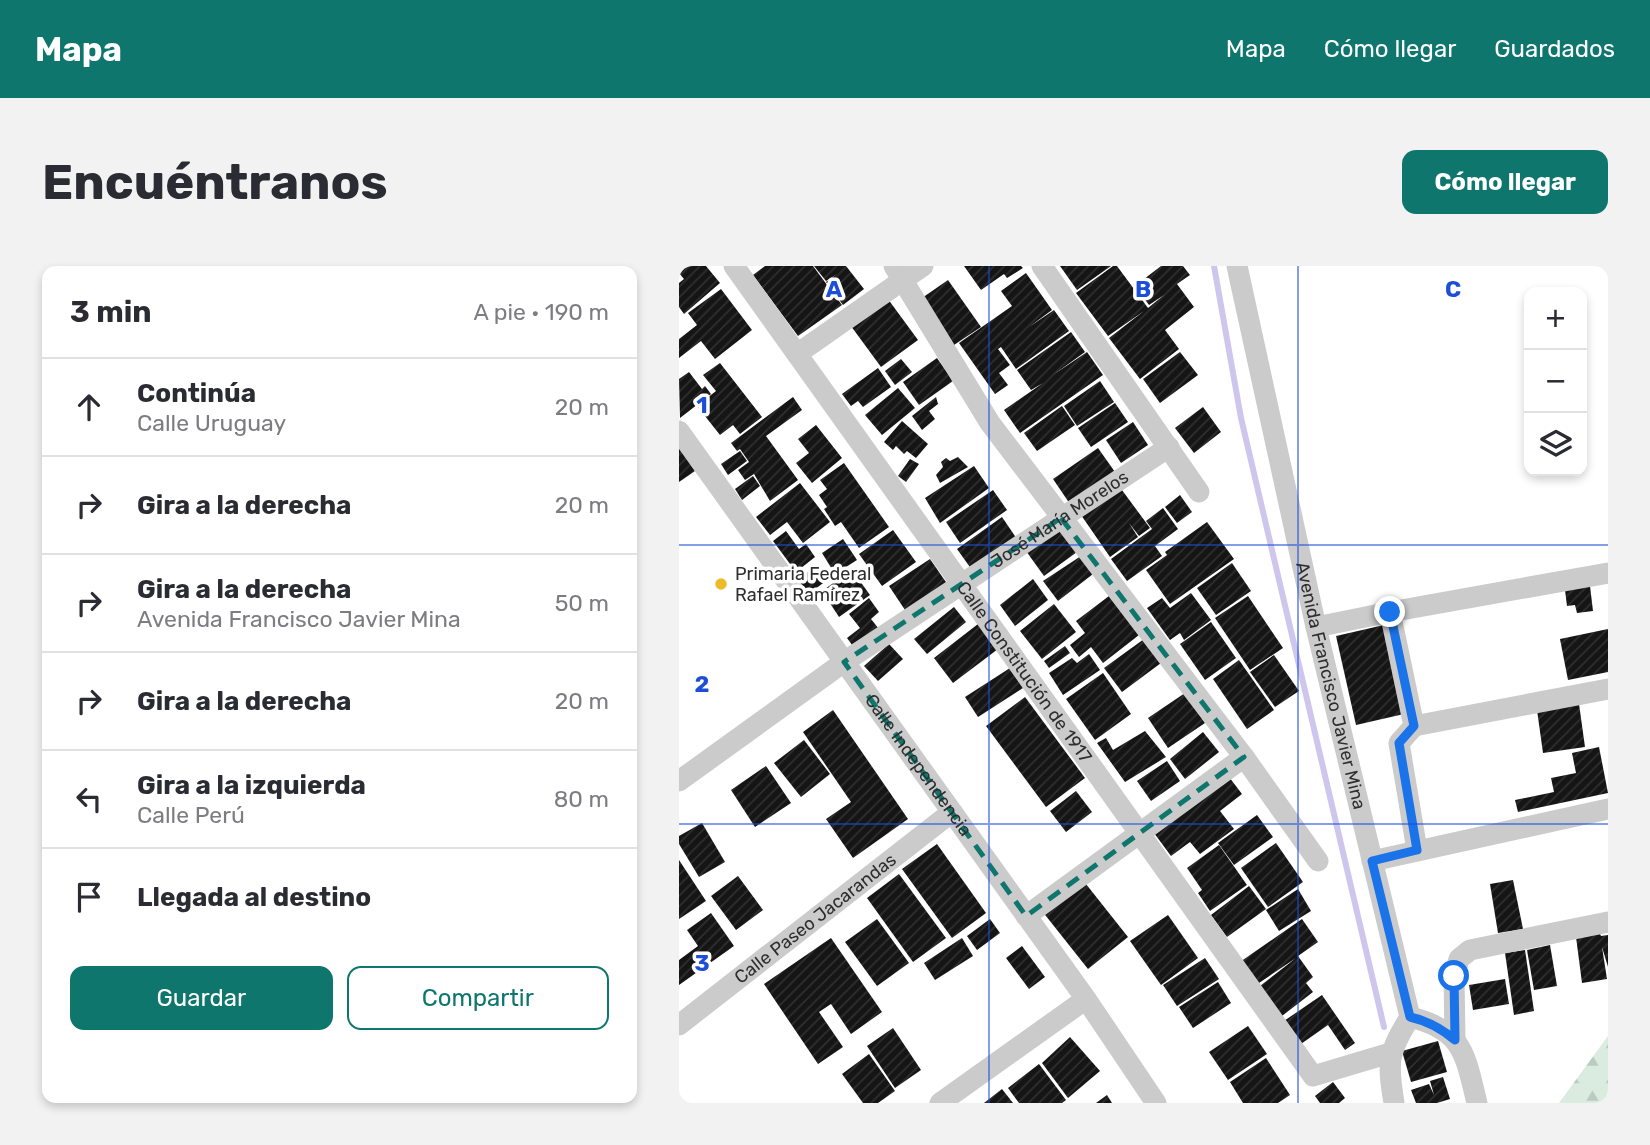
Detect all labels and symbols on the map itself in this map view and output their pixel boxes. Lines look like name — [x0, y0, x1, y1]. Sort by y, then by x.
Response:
text: A — [826, 275, 843, 303]
text: B — [1135, 275, 1151, 303]
text: C — [1445, 275, 1461, 303]
text: 1 — [696, 391, 708, 419]
street label: José María Morelos — [987, 466, 1133, 573]
street label: Avenida Francisco Javier Mina — [1291, 560, 1371, 812]
place label: Primaria Federal Rafael Ramírez — [735, 563, 871, 606]
marker: Primaria Federal Rafael Ramírez — [713, 576, 729, 592]
street label: Calle Constitución de 1917 — [952, 577, 1096, 767]
route end — [1374, 596, 1405, 627]
text: 2 — [695, 670, 709, 698]
street label: Calle Independencia — [860, 690, 977, 840]
street label: Calle Paseo Jacarandas — [730, 849, 901, 989]
text: 3 — [694, 949, 710, 977]
route start — [1438, 960, 1469, 991]

